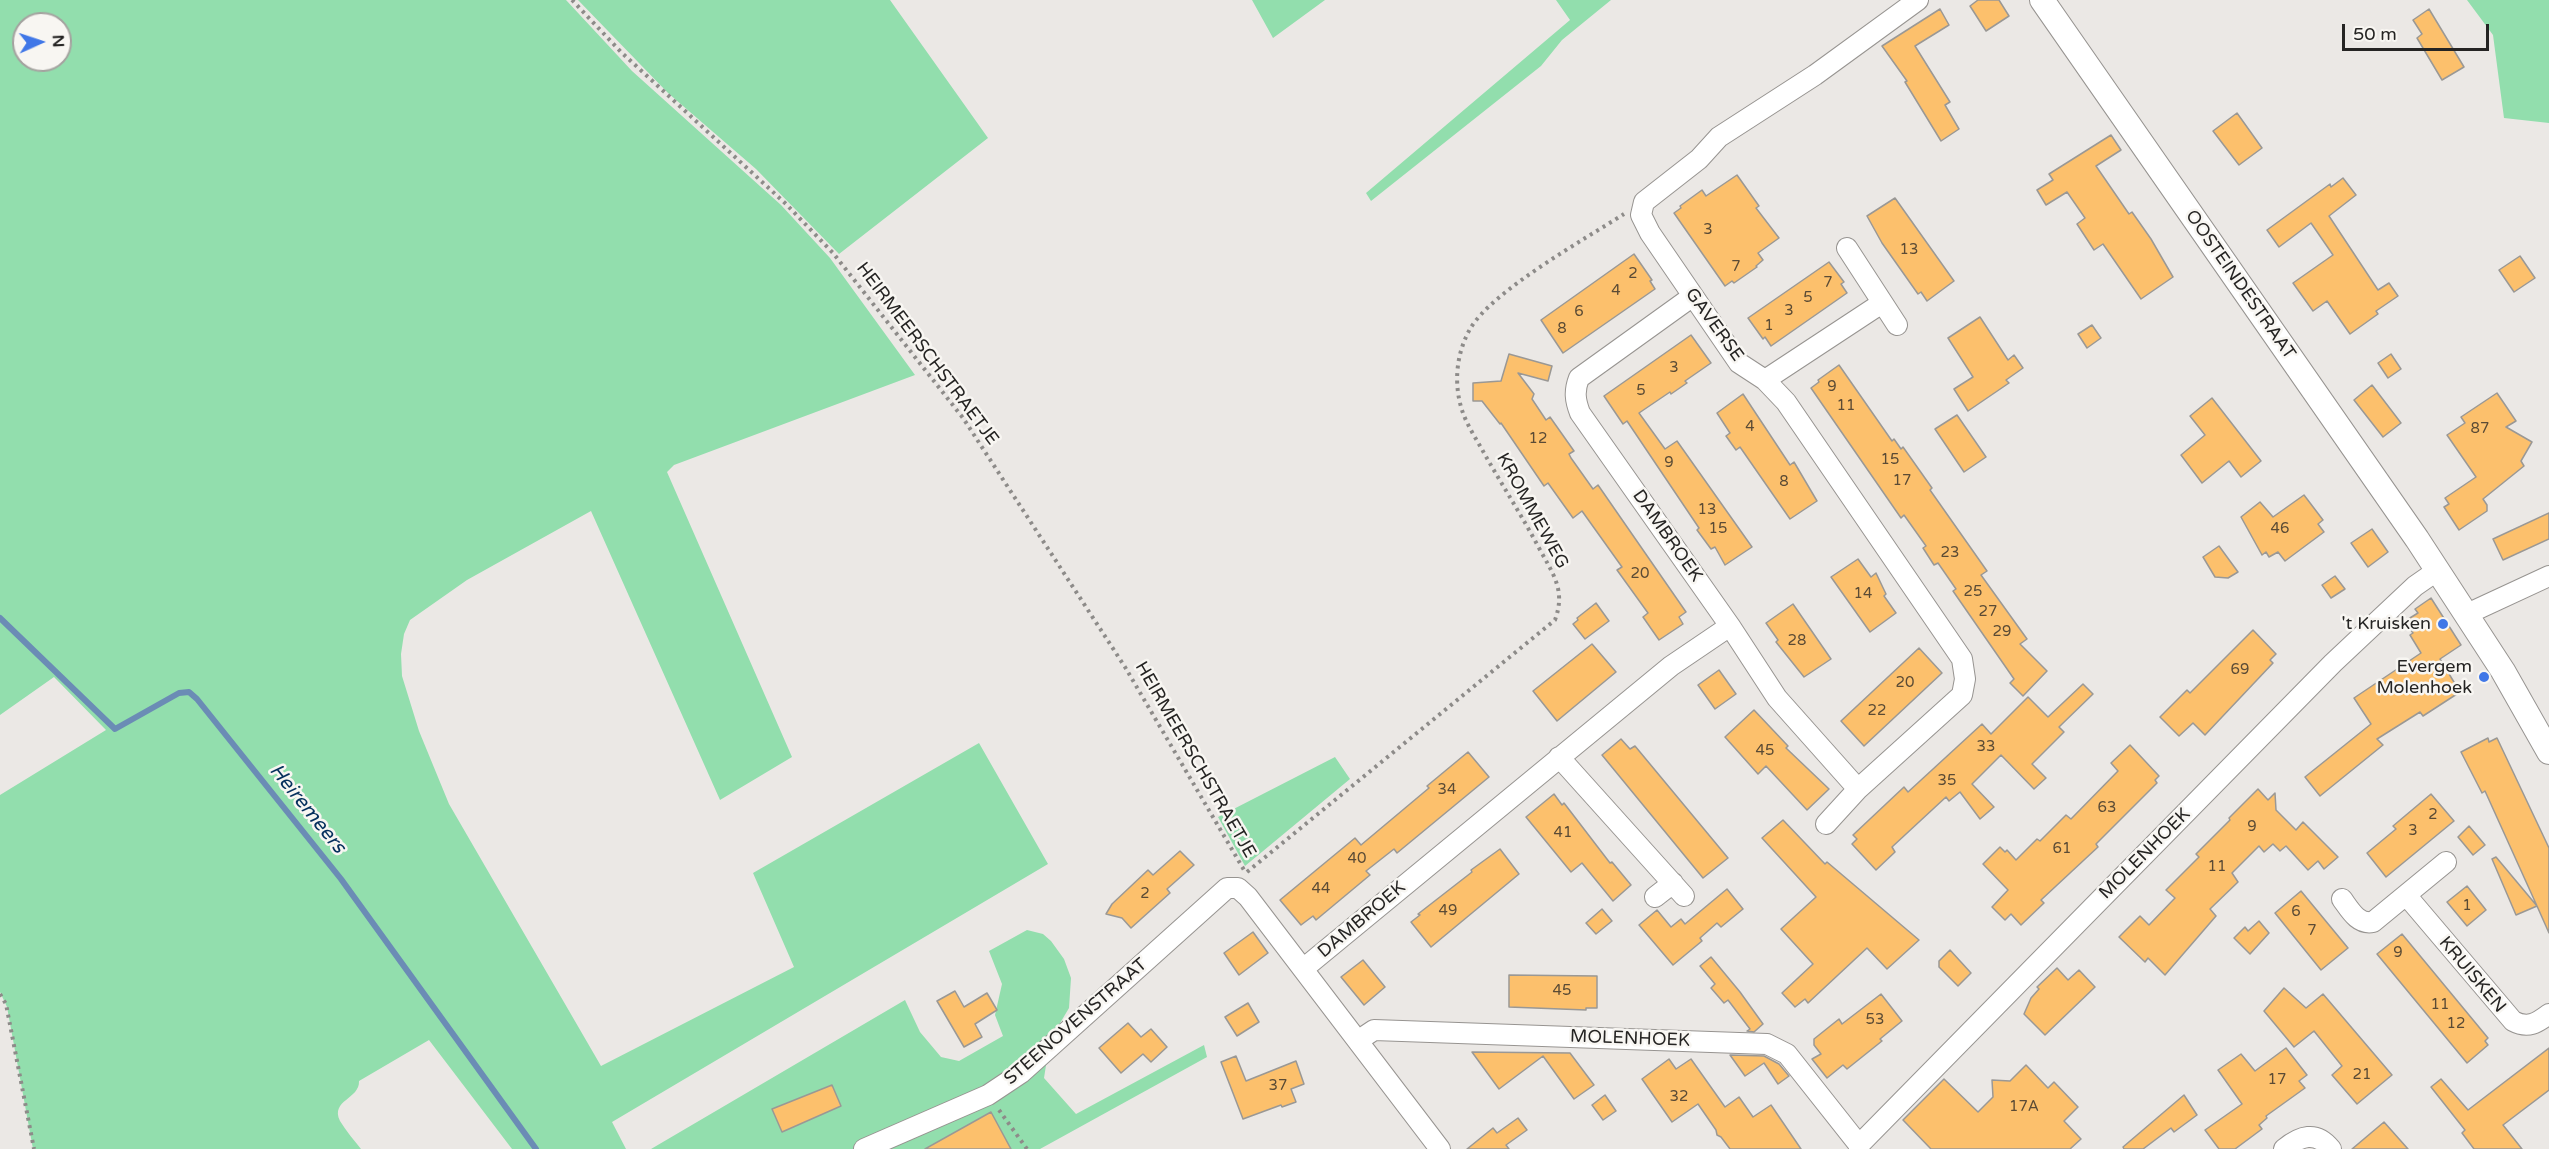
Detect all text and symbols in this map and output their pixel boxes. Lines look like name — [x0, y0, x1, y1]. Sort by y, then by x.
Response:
north arrow — [12, 12, 72, 72]
scale bar — [2345, 12, 2492, 50]
text: 50 m — [2353, 23, 2397, 45]
text: N — [48, 34, 68, 48]
street label: OOSTEINDESTRAAT — [2180, 206, 2300, 364]
house number: 3 — [1703, 221, 1713, 239]
house number: 13 — [1900, 241, 1918, 259]
street label: HEIRMEERSCHSTRAETJE — [851, 258, 1003, 450]
house number: 7 — [1731, 258, 1741, 276]
house number: 2 — [1628, 265, 1638, 283]
house number: 7 — [1823, 274, 1833, 292]
house number: 4 — [1611, 282, 1621, 300]
street label: GAVERSE — [1680, 284, 1748, 366]
house number: 5 — [1803, 289, 1813, 307]
house number: 3 — [1784, 302, 1794, 320]
house number: 6 — [1574, 303, 1584, 321]
house number: 1 — [1764, 317, 1774, 335]
house number: 8 — [1557, 320, 1567, 338]
house number: 3 — [1669, 359, 1679, 377]
house number: 9 — [1827, 378, 1837, 396]
house number: 5 — [1636, 382, 1646, 400]
house number: 11 — [1837, 397, 1855, 415]
house number: 4 — [1745, 418, 1755, 436]
house number: 87 — [2471, 420, 2489, 438]
house number: 12 — [1529, 430, 1547, 448]
street label: KROMMEWEG — [1491, 449, 1573, 573]
house number: 15 — [1881, 451, 1899, 469]
house number: 9 — [1664, 454, 1674, 472]
house number: 17 — [1893, 472, 1911, 490]
house number: 8 — [1779, 473, 1789, 491]
street label: DAMBROEK — [1627, 486, 1707, 586]
house number: 13 — [1698, 501, 1716, 519]
house number: 15 — [1709, 520, 1727, 538]
house number: 46 — [2271, 520, 2289, 538]
house number: 23 — [1941, 544, 1959, 562]
house number: 20 — [1631, 565, 1649, 583]
house number: 25 — [1964, 583, 1982, 601]
house number: 14 — [1854, 585, 1872, 603]
house number: 27 — [1979, 603, 1997, 621]
place label: 't Kruisken — [2342, 613, 2431, 635]
marker: 't Kruisken — [2436, 617, 2450, 631]
house number: 29 — [1993, 623, 2011, 641]
house number: 28 — [1788, 632, 1806, 650]
place label: Evergem Molenhoek — [2376, 656, 2472, 698]
street label: HEIRMEERSCHSTRAETJE — [1130, 658, 1260, 862]
house number: 69 — [2231, 661, 2249, 679]
marker: Evergem Molenhoek — [2477, 670, 2491, 684]
house number: 20 — [1896, 674, 1914, 692]
house number: 22 — [1868, 702, 1886, 720]
house number: 33 — [1977, 738, 1995, 756]
house number: 45 — [1756, 742, 1774, 760]
water label: Heiremeers — [264, 759, 350, 859]
house number: 35 — [1938, 772, 1956, 790]
house number: 34 — [1438, 781, 1456, 799]
house number: 63 — [2098, 799, 2116, 817]
street label: MOLENHOEK — [2095, 804, 2195, 904]
house number: 2 — [2428, 806, 2438, 824]
house number: 9 — [2247, 818, 2257, 836]
house number: 3 — [2408, 822, 2418, 840]
house number: 41 — [1554, 824, 1572, 842]
house number: 61 — [2053, 840, 2071, 858]
house number: 40 — [1348, 850, 1366, 868]
house number: 11 — [2208, 858, 2226, 876]
street label: DAMBROEK — [1314, 877, 1410, 963]
house number: 44 — [1312, 880, 1330, 898]
house number: 2 — [1140, 885, 1150, 903]
house number: 1 — [2462, 897, 2472, 915]
house number: 49 — [1439, 902, 1457, 920]
house number: 6 — [2291, 903, 2301, 921]
house number: 7 — [2307, 922, 2317, 940]
street label: KRUISKEN — [2434, 933, 2510, 1017]
house number: 9 — [2393, 944, 2403, 962]
street label: STEENOVENSTRAAT — [1000, 954, 1152, 1090]
house number: 45 — [1553, 982, 1571, 1000]
house number: 11 — [2431, 996, 2449, 1014]
house number: 53 — [1866, 1011, 1884, 1029]
house number: 12 — [2447, 1015, 2465, 1033]
street label: MOLENHOEK — [1570, 1026, 1690, 1052]
house number: 21 — [2353, 1066, 2371, 1084]
house number: 17 — [2268, 1071, 2286, 1089]
house number: 37 — [1269, 1077, 1287, 1095]
house number: 32 — [1670, 1088, 1688, 1106]
house number: 17A — [2009, 1098, 2039, 1116]

